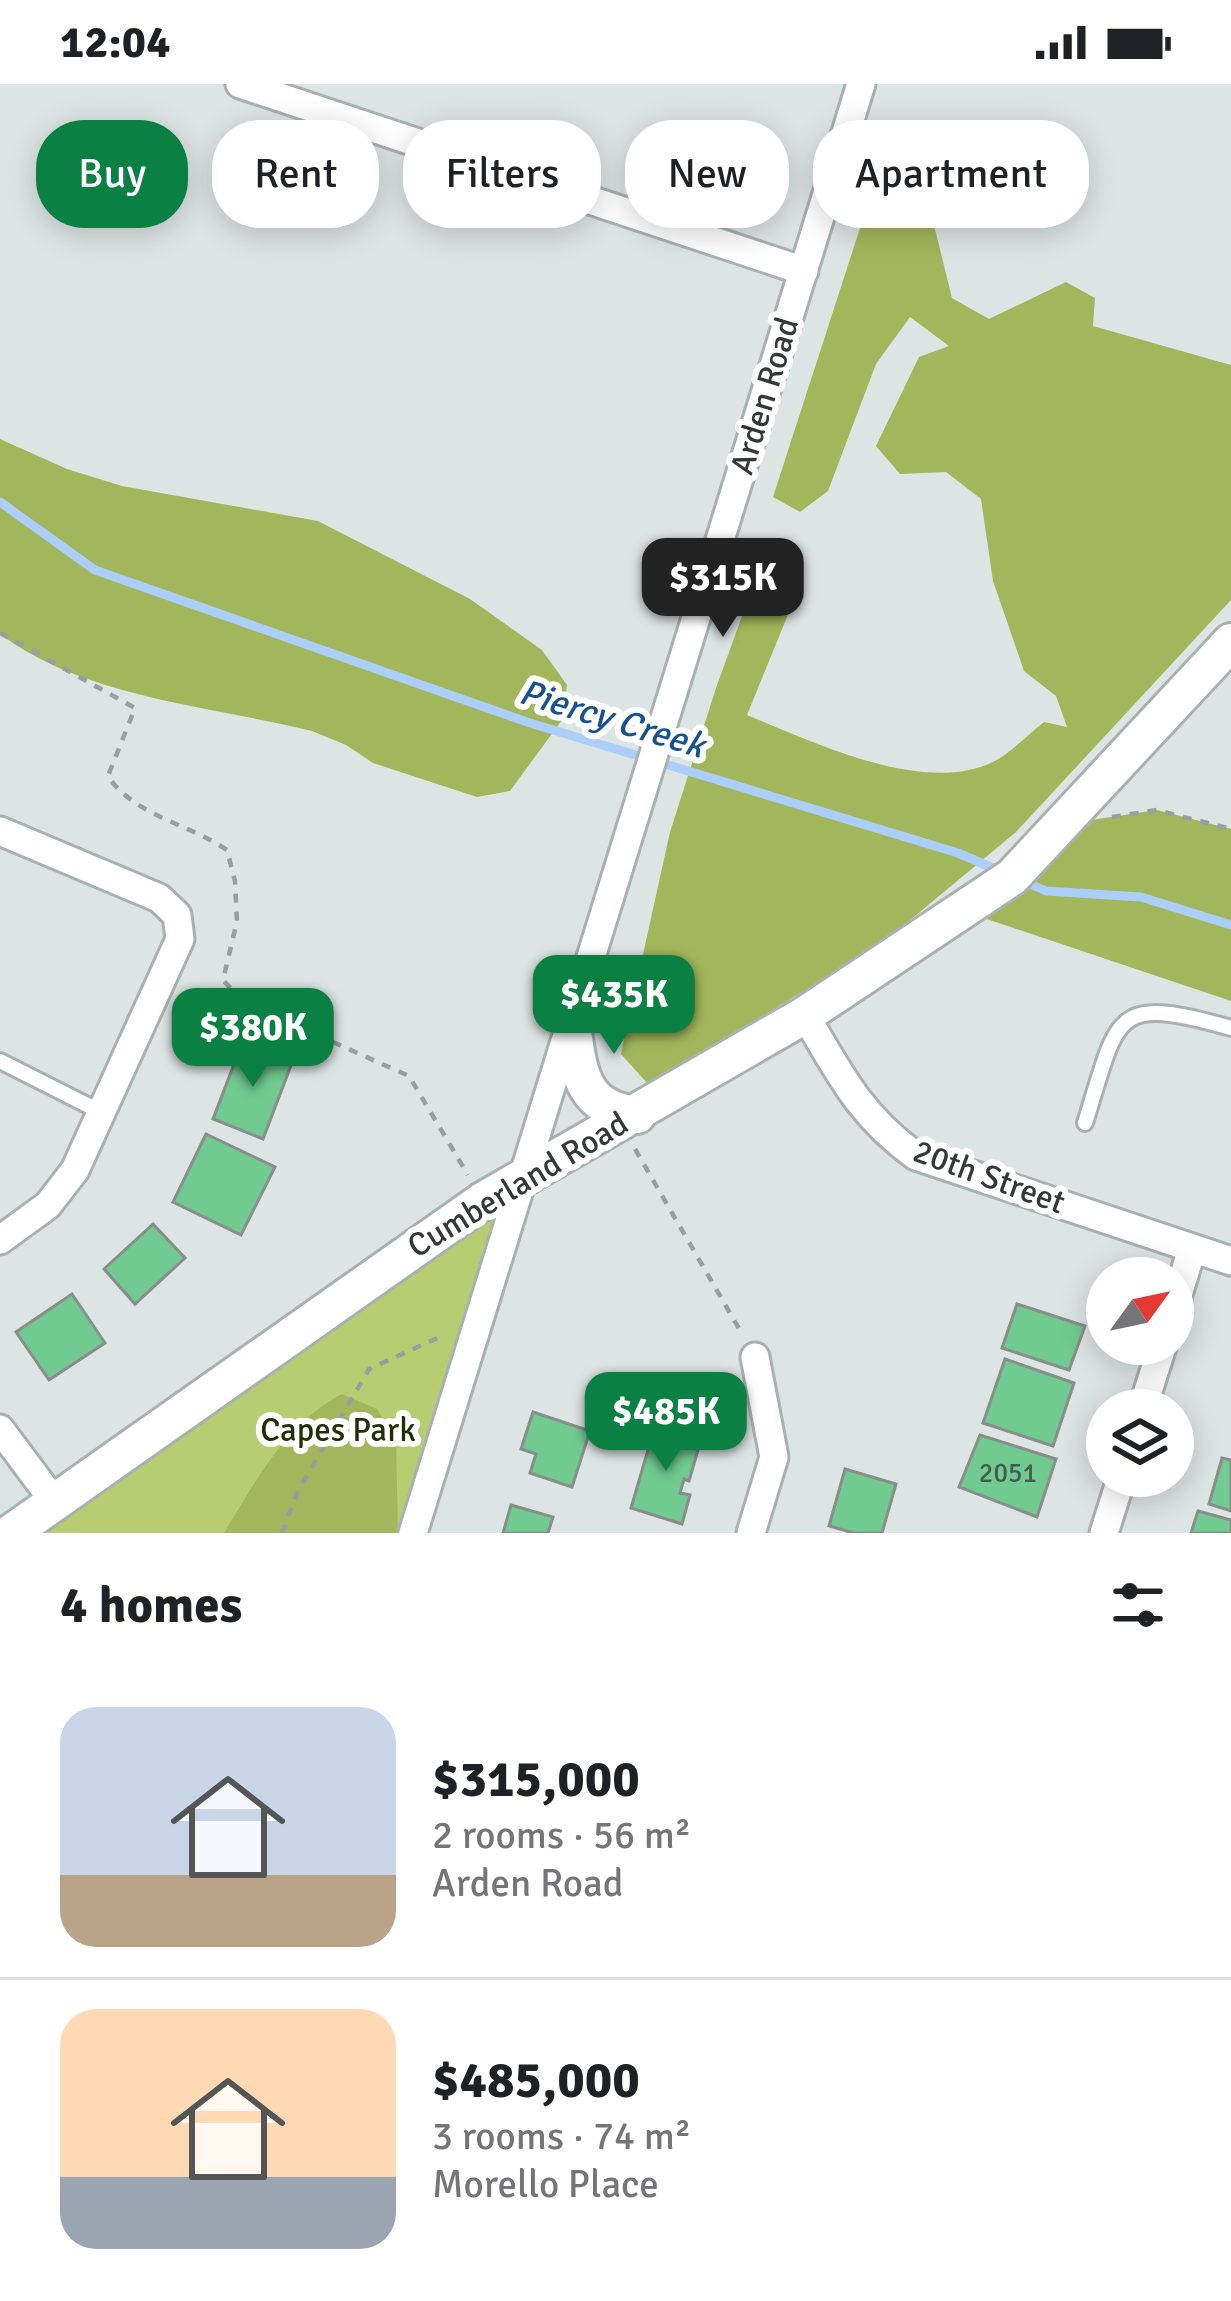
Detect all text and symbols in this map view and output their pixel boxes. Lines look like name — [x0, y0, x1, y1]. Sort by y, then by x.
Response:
text: 12:04 — [60, 15, 170, 70]
chip: Buy — [36, 120, 188, 228]
chip: Rent — [212, 120, 379, 228]
chip: Filters — [403, 120, 601, 228]
chip: New — [625, 120, 789, 228]
chip: Apartment — [813, 120, 1089, 228]
street label: Arden Road — [722, 313, 808, 479]
pin: $315K — [639, 538, 807, 640]
text: $315K — [669, 553, 777, 601]
water label: Piercy Creek — [514, 670, 713, 769]
pin: $435K — [530, 955, 698, 1057]
text: $435K — [560, 970, 668, 1018]
pin: $380K — [169, 988, 337, 1090]
text: $380K — [199, 1003, 307, 1051]
street label: Cumberland Road — [400, 1103, 636, 1267]
street label: 20th Street — [908, 1131, 1070, 1223]
north arrow — [1086, 1257, 1194, 1365]
map controls — [1086, 1257, 1194, 1497]
pin: $485K — [582, 1372, 750, 1474]
text: $485K — [612, 1387, 720, 1435]
button: layers — [1086, 1389, 1194, 1497]
park label: Capes Park — [260, 1410, 416, 1451]
house number: 2051 — [979, 1457, 1037, 1490]
icon: filters — [1105, 1572, 1171, 1638]
text: 4 homes — [60, 1574, 242, 1637]
text: $315,000 — [432, 1748, 640, 1811]
icon: home — [156, 1755, 300, 1899]
text: 2 rooms · 56 m² — [432, 1811, 691, 1859]
text: Arden Road — [432, 1859, 623, 1907]
text: $485,000 — [432, 2049, 640, 2112]
icon: home — [156, 2057, 300, 2201]
text: 3 rooms · 74 m² — [432, 2112, 691, 2160]
text: Morello Place — [432, 2160, 659, 2208]

